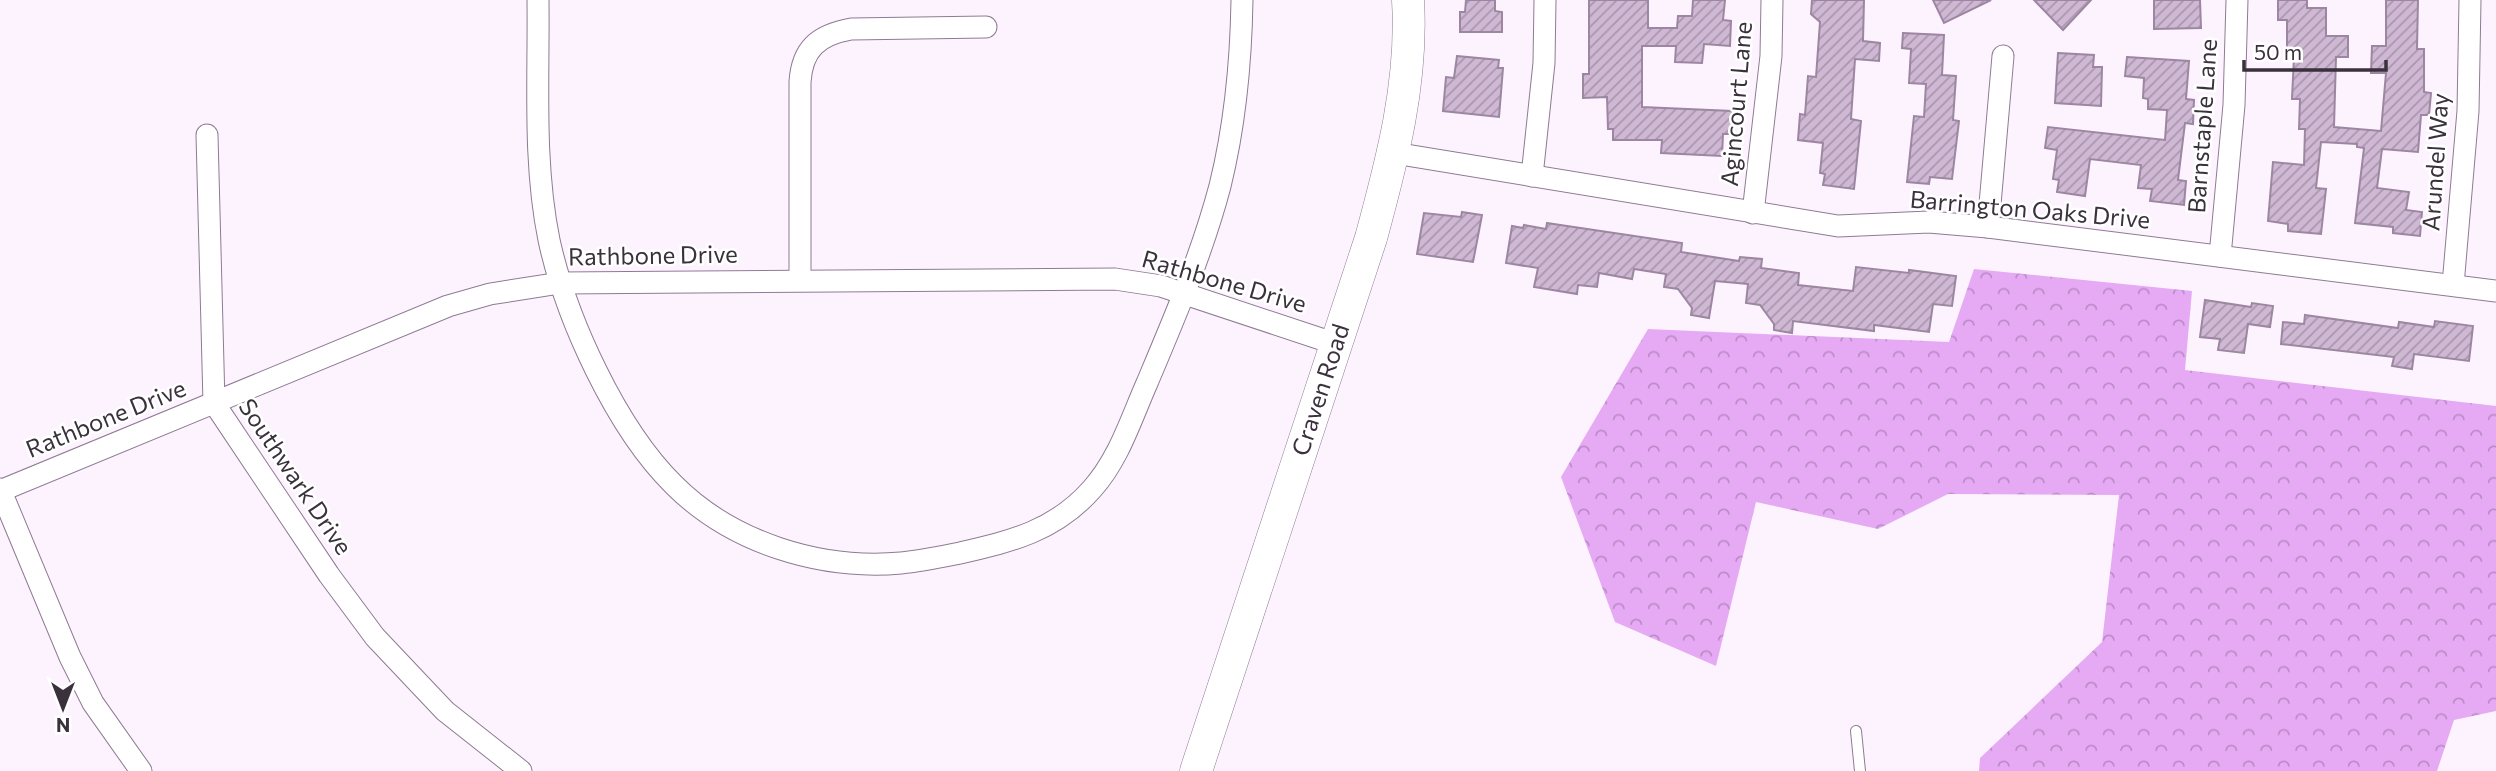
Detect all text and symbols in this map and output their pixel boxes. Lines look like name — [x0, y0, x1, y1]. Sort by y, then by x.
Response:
street label: Agincourt Lane — [1714, 20, 1757, 187]
scale bar — [2244, 28, 2386, 72]
street label: Barnstaple Lane — [2181, 38, 2222, 214]
text: 50 m — [2254, 39, 2302, 64]
street label: Arundel Way — [2415, 92, 2454, 232]
street label: Barrington Oaks Drive — [1909, 184, 2152, 233]
street label: Rathbone Drive — [568, 239, 738, 270]
street label: Rathbone Drive — [1139, 243, 1310, 318]
street label: Craven Road — [1285, 320, 1355, 459]
street label: Rathbone Drive — [21, 372, 190, 463]
street label: Southwark Drive — [233, 393, 359, 560]
north arrow — [28, 673, 98, 743]
text: N — [56, 714, 70, 737]

